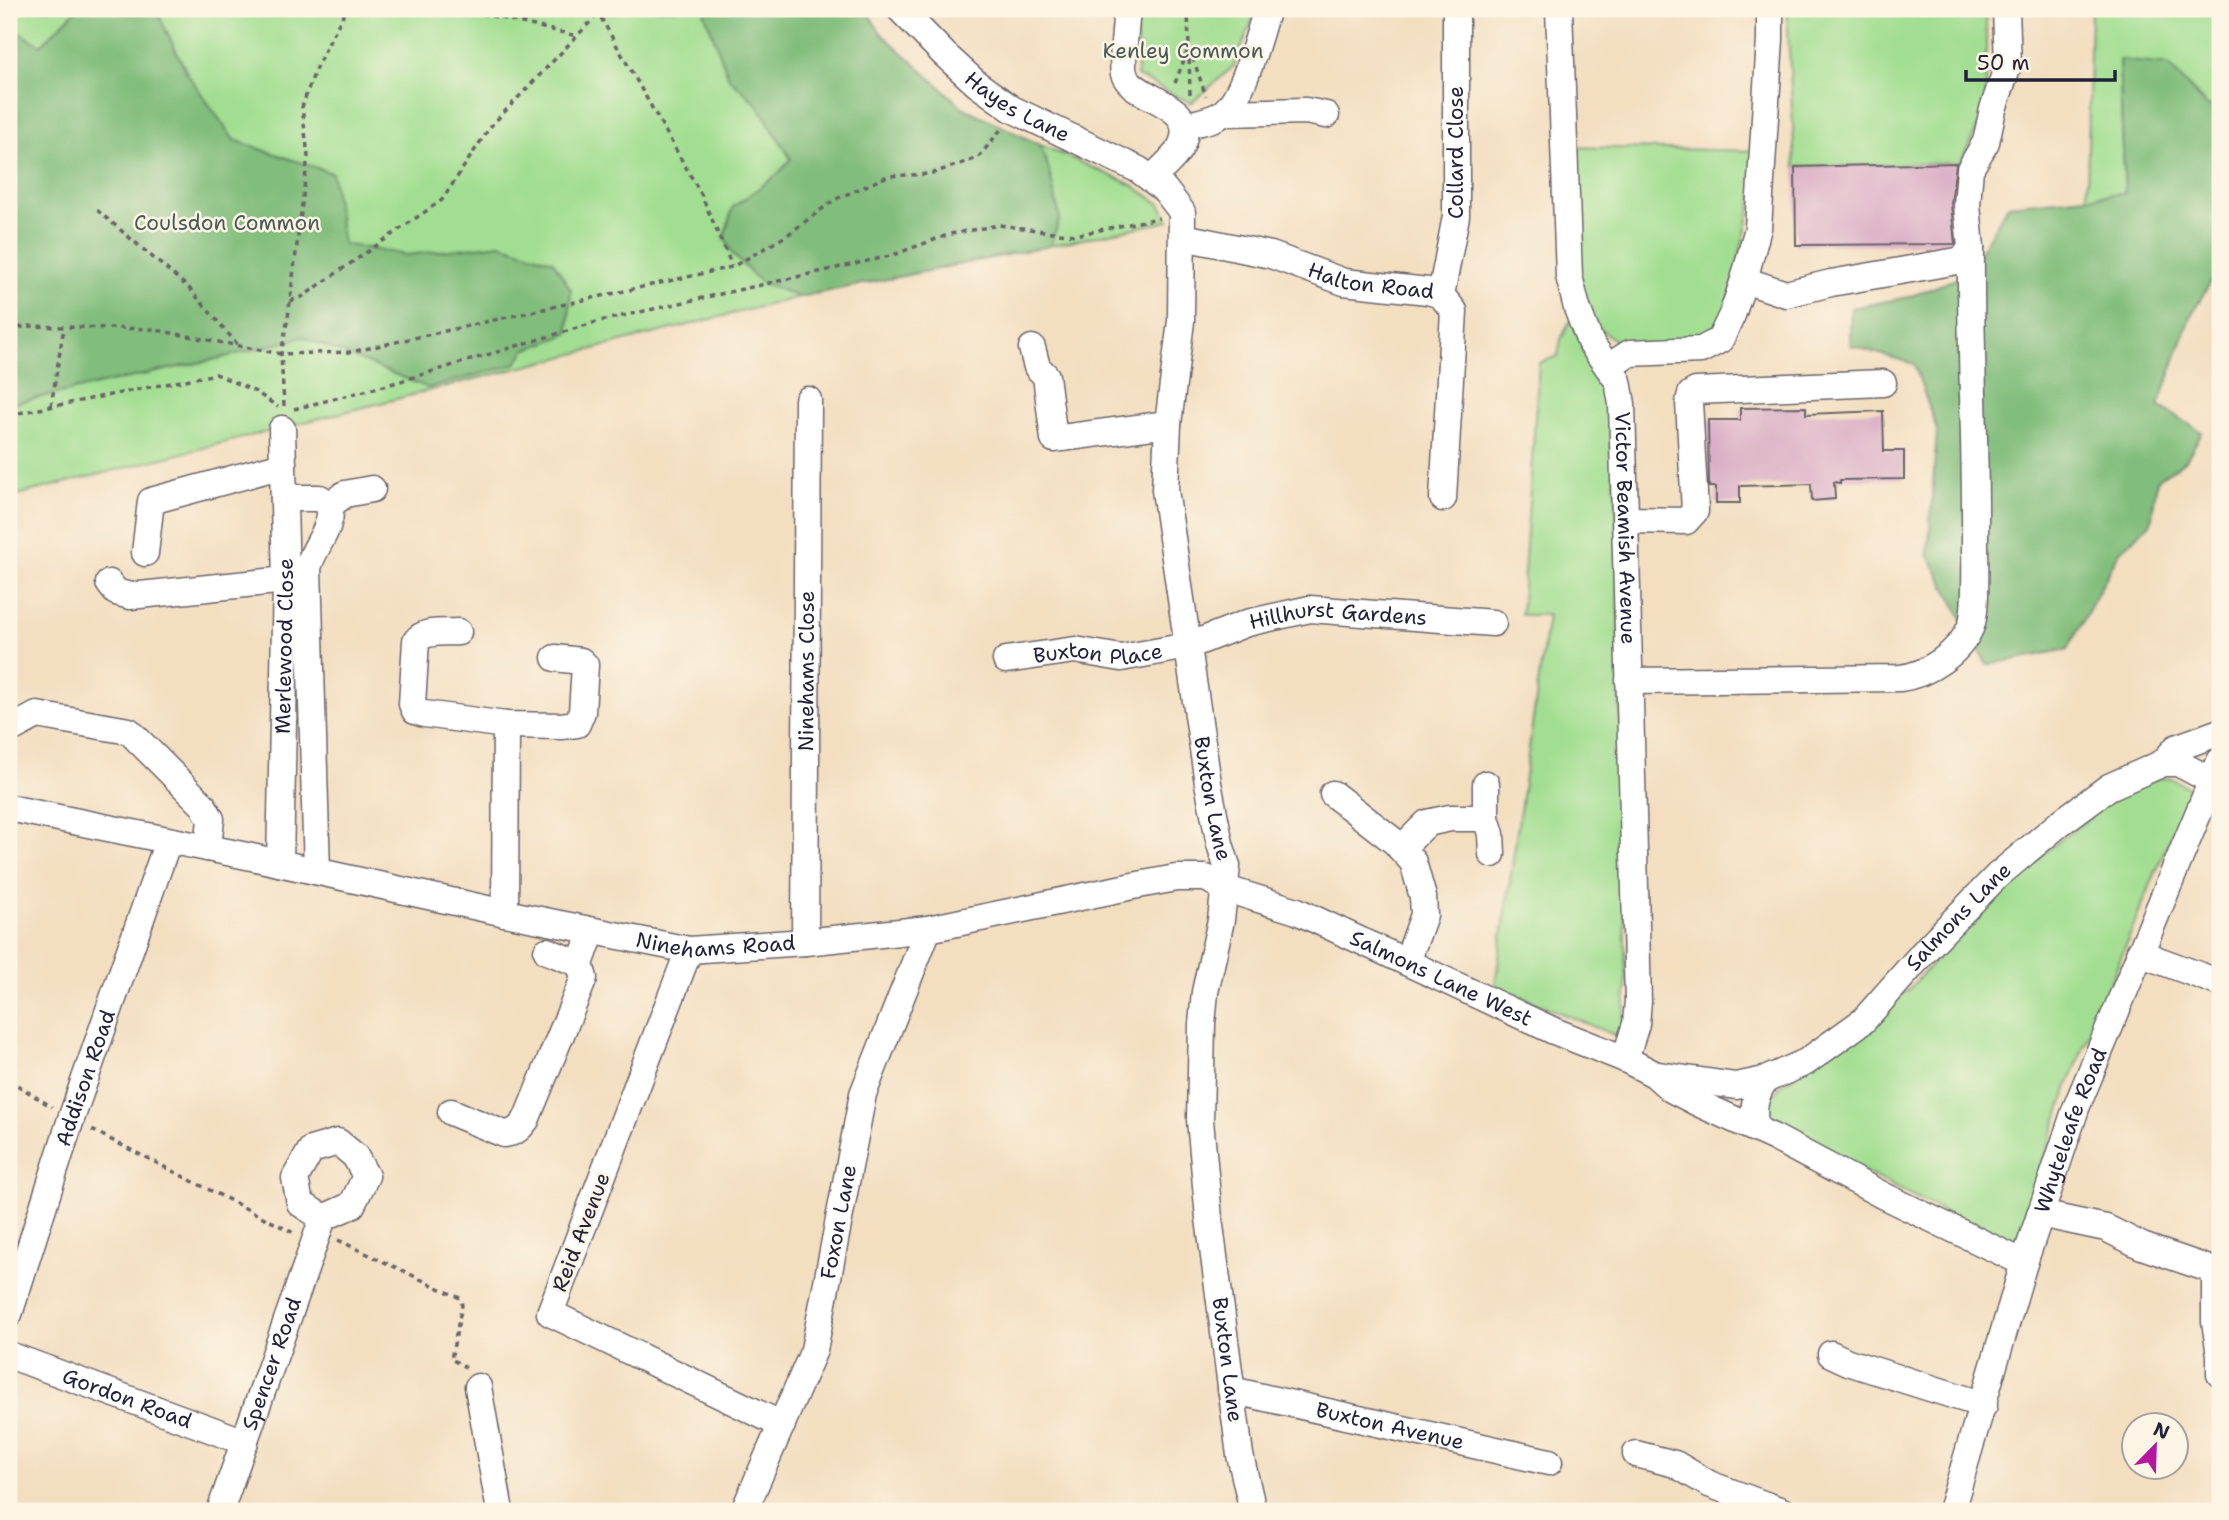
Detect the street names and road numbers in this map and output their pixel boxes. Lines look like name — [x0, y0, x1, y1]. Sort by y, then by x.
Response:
street label: Hayes Lane — [958, 65, 1074, 149]
street label: Collard Close — [1442, 86, 1470, 219]
street label: Halton Road — [1304, 256, 1435, 306]
street label: Victor Beamish Avenue — [1608, 411, 1642, 645]
street label: Merlewood Close — [269, 558, 300, 734]
street label: Ninehams Close — [792, 590, 821, 752]
street label: Hillhurst Gardens — [1246, 595, 1428, 636]
street label: Buxton Place — [1031, 636, 1165, 672]
street label: Buxton Lane — [1187, 734, 1238, 864]
street label: Salmons Lane — [1900, 856, 2017, 977]
street label: Salmons Lane West — [1345, 924, 1537, 1033]
street label: Ninehams Road — [633, 926, 796, 965]
street label: Addison Road — [49, 1006, 122, 1150]
street label: Whyteleafe Road — [2028, 1044, 2113, 1217]
street label: Foxon Lane — [814, 1162, 863, 1281]
street label: Reid Avenue — [545, 1168, 617, 1296]
street label: Spencer Road — [235, 1294, 308, 1434]
street label: Buxton Lane — [1206, 1296, 1250, 1424]
street label: Gordon Road — [59, 1362, 196, 1435]
street label: Buxton Avenue — [1313, 1396, 1467, 1456]

